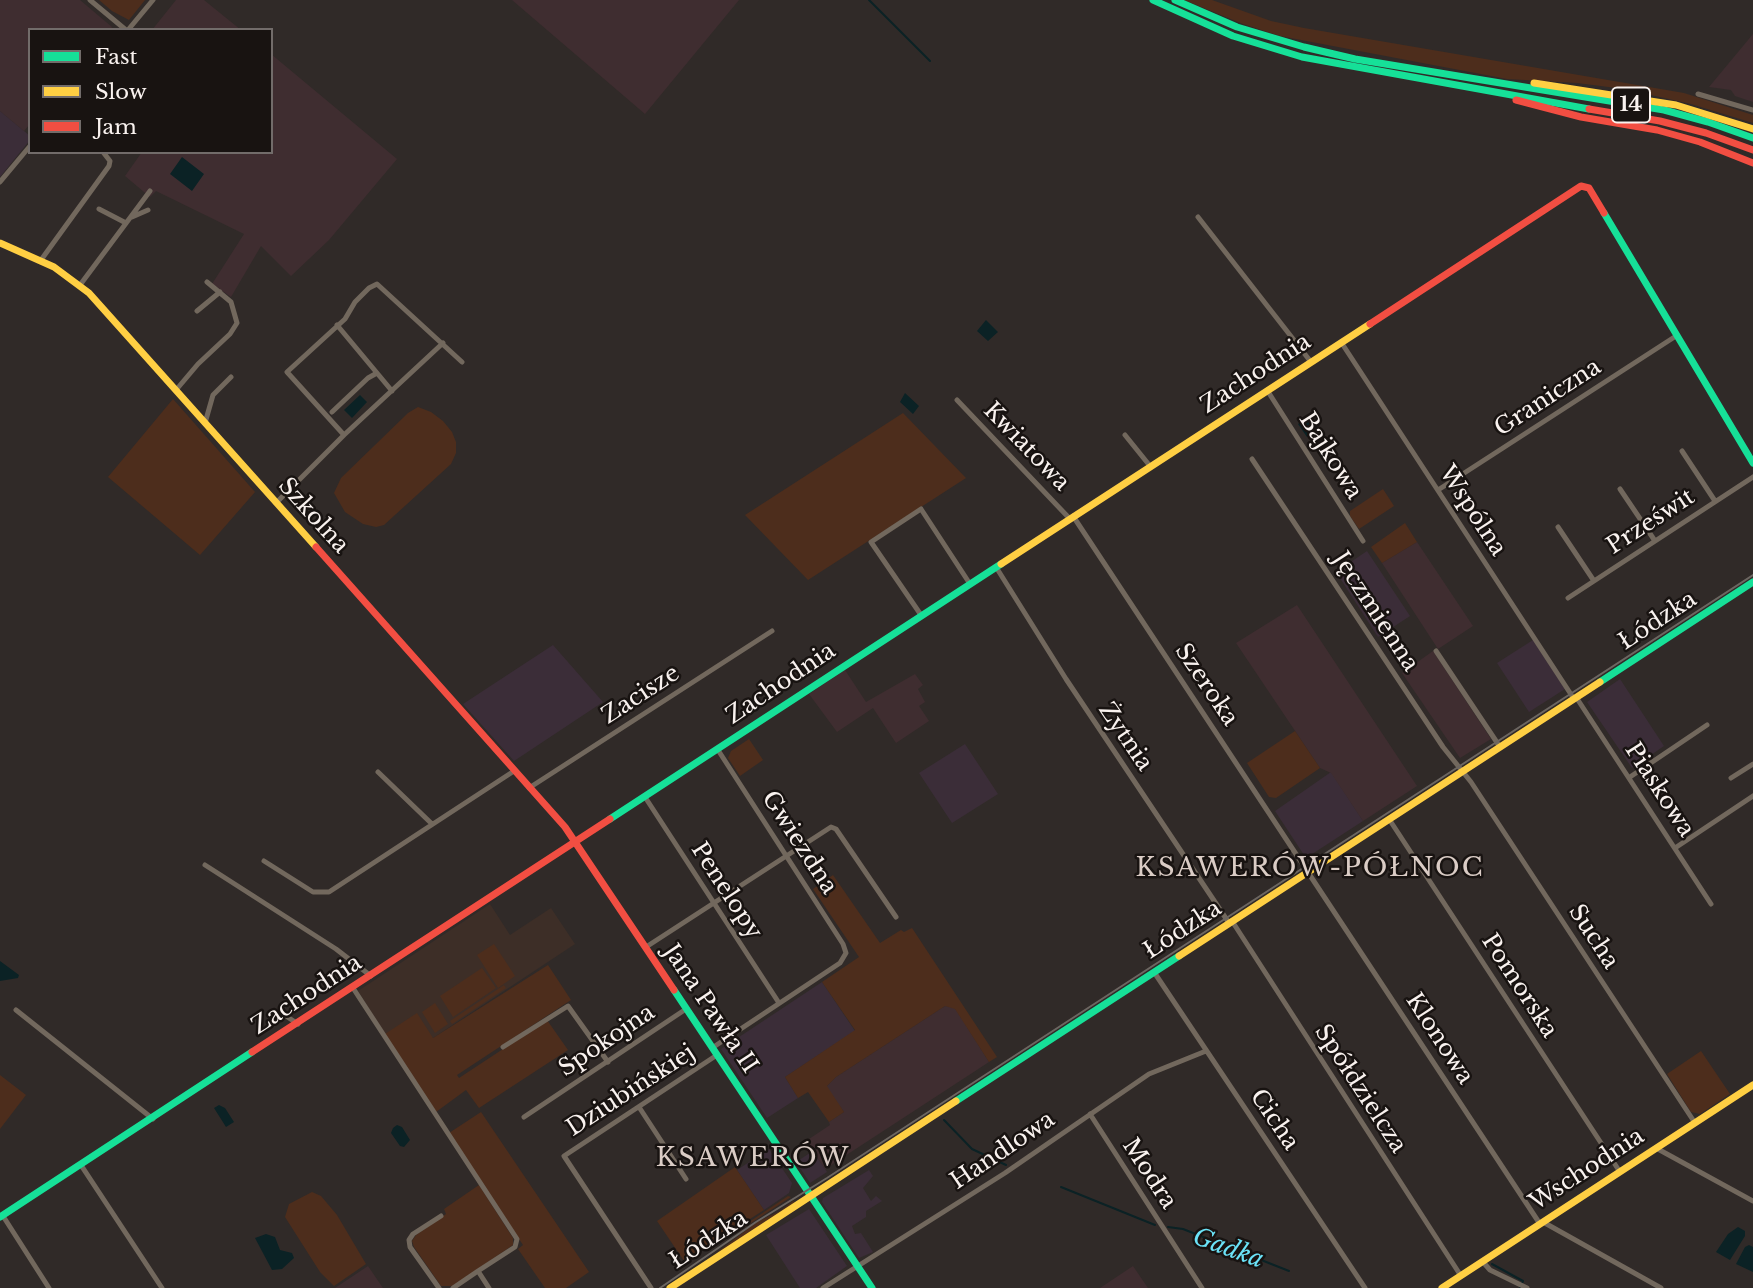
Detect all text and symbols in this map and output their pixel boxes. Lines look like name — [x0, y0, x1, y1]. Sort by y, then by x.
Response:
legend — [28, 28, 273, 154]
text: Fast — [95, 44, 137, 70]
text: Slow — [95, 79, 147, 105]
road number: 14 — [1612, 88, 1650, 122]
text: Jam — [95, 114, 137, 140]
street label: Zachodnia — [1196, 328, 1316, 420]
street label: Graniczna — [1490, 353, 1606, 443]
street label: Kwiatowa — [977, 397, 1075, 497]
street label: Bajkowa — [1292, 407, 1368, 505]
street label: Wspólna — [1433, 461, 1511, 561]
street label: Szkolna — [272, 473, 354, 559]
street label: Prześwit — [1602, 483, 1700, 561]
street label: Jęczmienna — [1326, 547, 1424, 677]
street label: Łódzka — [1614, 586, 1702, 656]
street label: Zachodnia — [721, 637, 841, 731]
street label: Szeroka — [1168, 639, 1244, 731]
street label: Zacisze — [597, 660, 685, 730]
street label: Żytnia — [1092, 698, 1158, 776]
street label: Piaskowa — [1618, 738, 1700, 842]
street label: Gwiezdna — [755, 786, 843, 900]
street label: Penelopy — [685, 837, 767, 945]
district label: KSAWERÓW-PÓŁNOC — [1137, 853, 1483, 885]
street label: Łódzka — [1139, 895, 1227, 965]
street label: Sucha — [1562, 900, 1624, 974]
street label: Pomorska — [1475, 929, 1563, 1043]
street label: Jana Pawła II — [657, 939, 763, 1079]
street label: Zachodnia — [247, 949, 367, 1041]
street label: Klonowa — [1399, 988, 1479, 1090]
street label: Spokojna — [554, 999, 660, 1083]
street label: Spółdzielcza — [1308, 1020, 1412, 1158]
street label: Dziubińskiej — [562, 1039, 700, 1143]
street label: Cicha — [1244, 1084, 1304, 1156]
street label: Handlowa — [946, 1106, 1060, 1196]
street label: Wschodnia — [1525, 1123, 1649, 1217]
street label: Modra — [1116, 1133, 1182, 1215]
district label: KSAWERÓW — [657, 1143, 849, 1175]
street label: Łódzka — [665, 1205, 753, 1275]
water label: Gadka — [1189, 1223, 1267, 1275]

